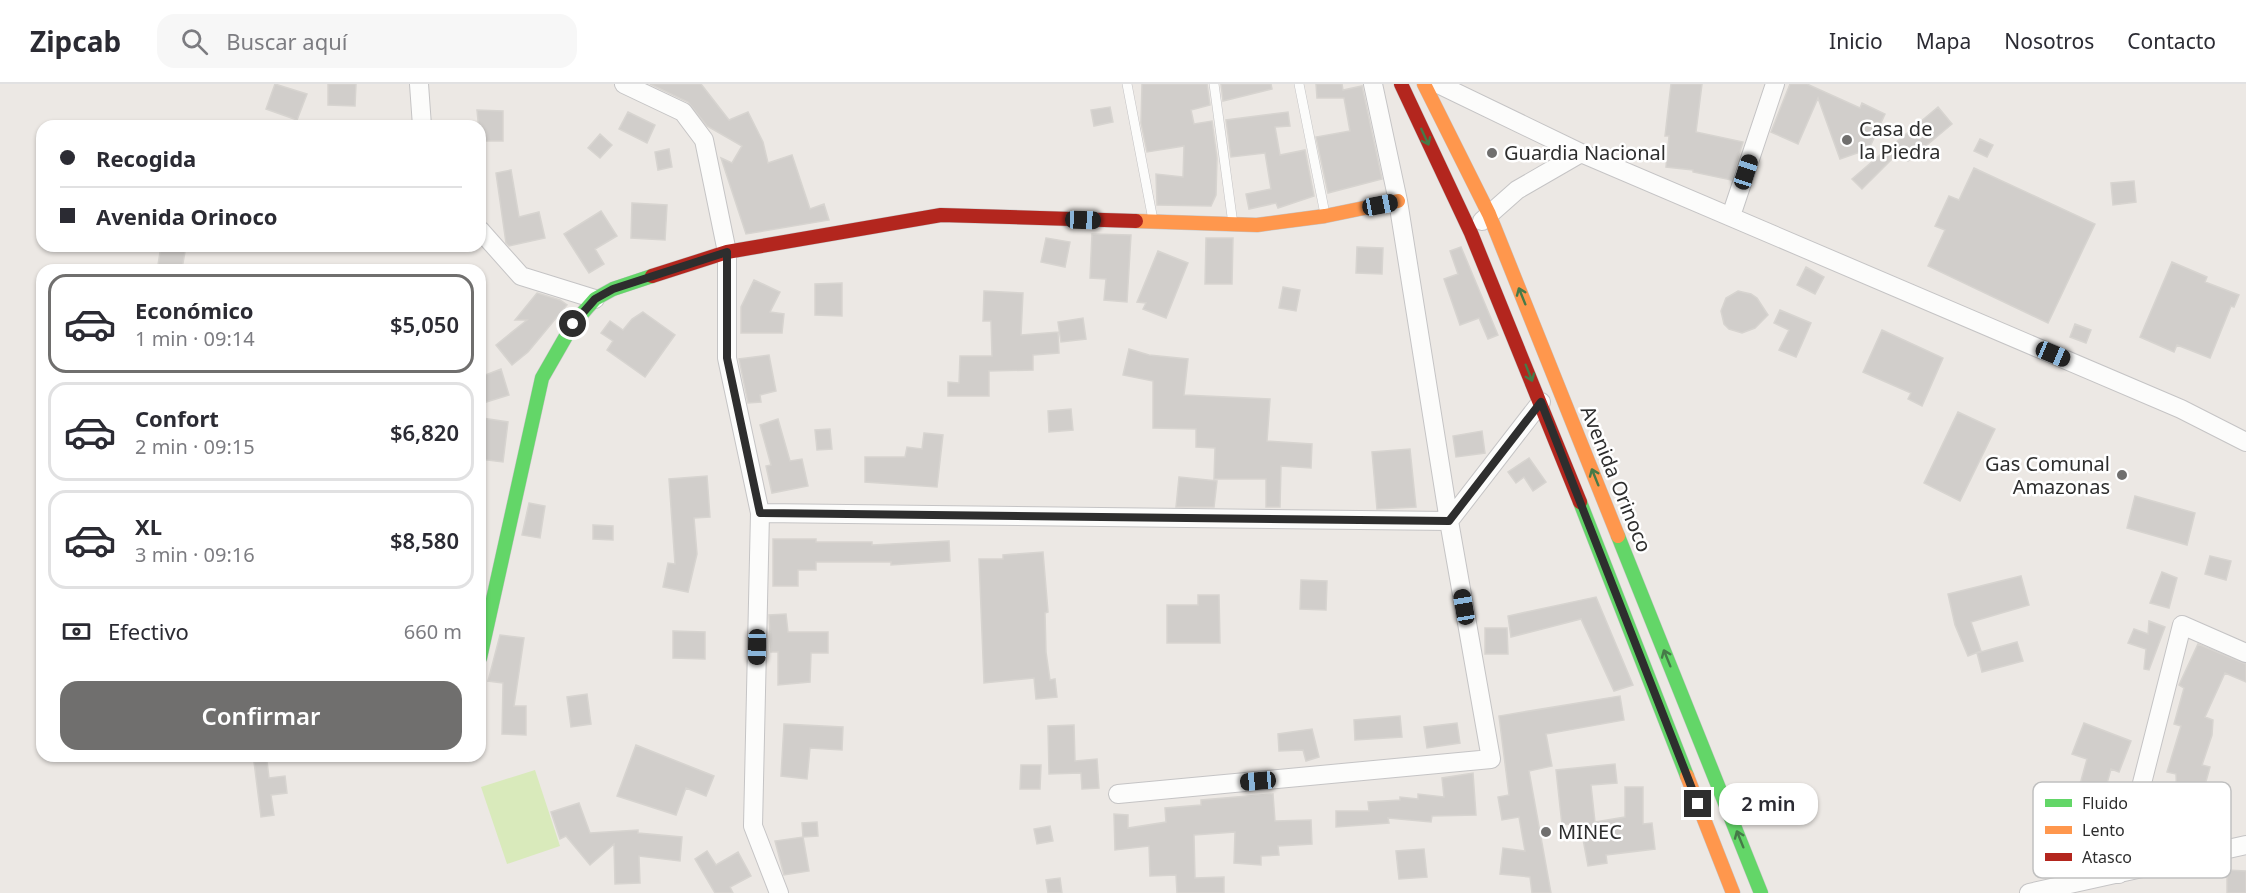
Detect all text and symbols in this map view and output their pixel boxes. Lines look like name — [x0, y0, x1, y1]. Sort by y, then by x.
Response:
search box — [157, 14, 577, 68]
text: Zipcab — [30, 22, 121, 60]
icon: search — [178, 25, 211, 58]
text: Buscar aquí — [226, 26, 348, 56]
text: Inicio — [1829, 27, 1883, 55]
text: Mapa — [1916, 27, 1971, 55]
text: Nosotros — [2004, 27, 2094, 55]
text: Contacto — [2127, 27, 2216, 55]
place label: Casa de la Piedra — [1859, 115, 1941, 165]
one-way arrow — [1420, 127, 1432, 145]
marker: Casa de la Piedra — [1840, 133, 1854, 147]
place label: Guardia Nacional — [1504, 139, 1666, 166]
text: Recogida — [96, 143, 196, 173]
marker: Guardia Nacional — [1485, 146, 1499, 160]
car — [1732, 152, 1760, 192]
car — [1361, 193, 1399, 217]
text: Avenida Orinoco — [96, 201, 278, 231]
car — [1065, 210, 1101, 230]
one-way arrow — [1516, 287, 1527, 305]
text: Económico — [135, 295, 254, 325]
icon: car — [63, 297, 117, 351]
text: $5,050 — [390, 309, 459, 339]
route start — [559, 310, 586, 337]
text: 1 min · 09:14 — [135, 325, 255, 352]
car — [2033, 339, 2073, 369]
one-way arrow — [1524, 363, 1535, 382]
street label: Avenida Orinoco — [1575, 402, 1658, 556]
text: Confort — [135, 403, 219, 433]
icon: car — [63, 405, 117, 459]
text: $6,820 — [390, 417, 459, 447]
text: 2 min · 09:15 — [135, 433, 255, 460]
place label: Gas Comunal Amazonas — [1985, 450, 2110, 500]
one-way arrow — [1588, 468, 1599, 486]
marker: Gas Comunal Amazonas — [2115, 468, 2129, 482]
text: XL — [135, 511, 162, 541]
icon: car — [63, 513, 117, 567]
text: $8,580 — [390, 525, 459, 555]
text: 3 min · 09:16 — [135, 541, 255, 568]
car — [1452, 588, 1476, 626]
icon: cash — [60, 615, 93, 648]
text: Efectivo — [108, 616, 189, 646]
text: 660 m — [404, 618, 462, 645]
car — [748, 629, 766, 665]
one-way arrow — [1661, 649, 1672, 667]
button: Confirmar — [60, 681, 462, 750]
car — [1239, 770, 1277, 792]
legend — [2033, 782, 2231, 878]
callout: 2 min — [1719, 783, 1818, 825]
route end — [1684, 790, 1711, 817]
text: 2 min — [1741, 790, 1796, 817]
text: Fluido — [2082, 792, 2128, 814]
place label: MINEC — [1558, 818, 1622, 845]
text: Lento — [2082, 819, 2125, 841]
marker: MINEC — [1539, 825, 1553, 839]
one-way arrow — [1733, 830, 1744, 848]
text: Atasco — [2082, 846, 2132, 868]

